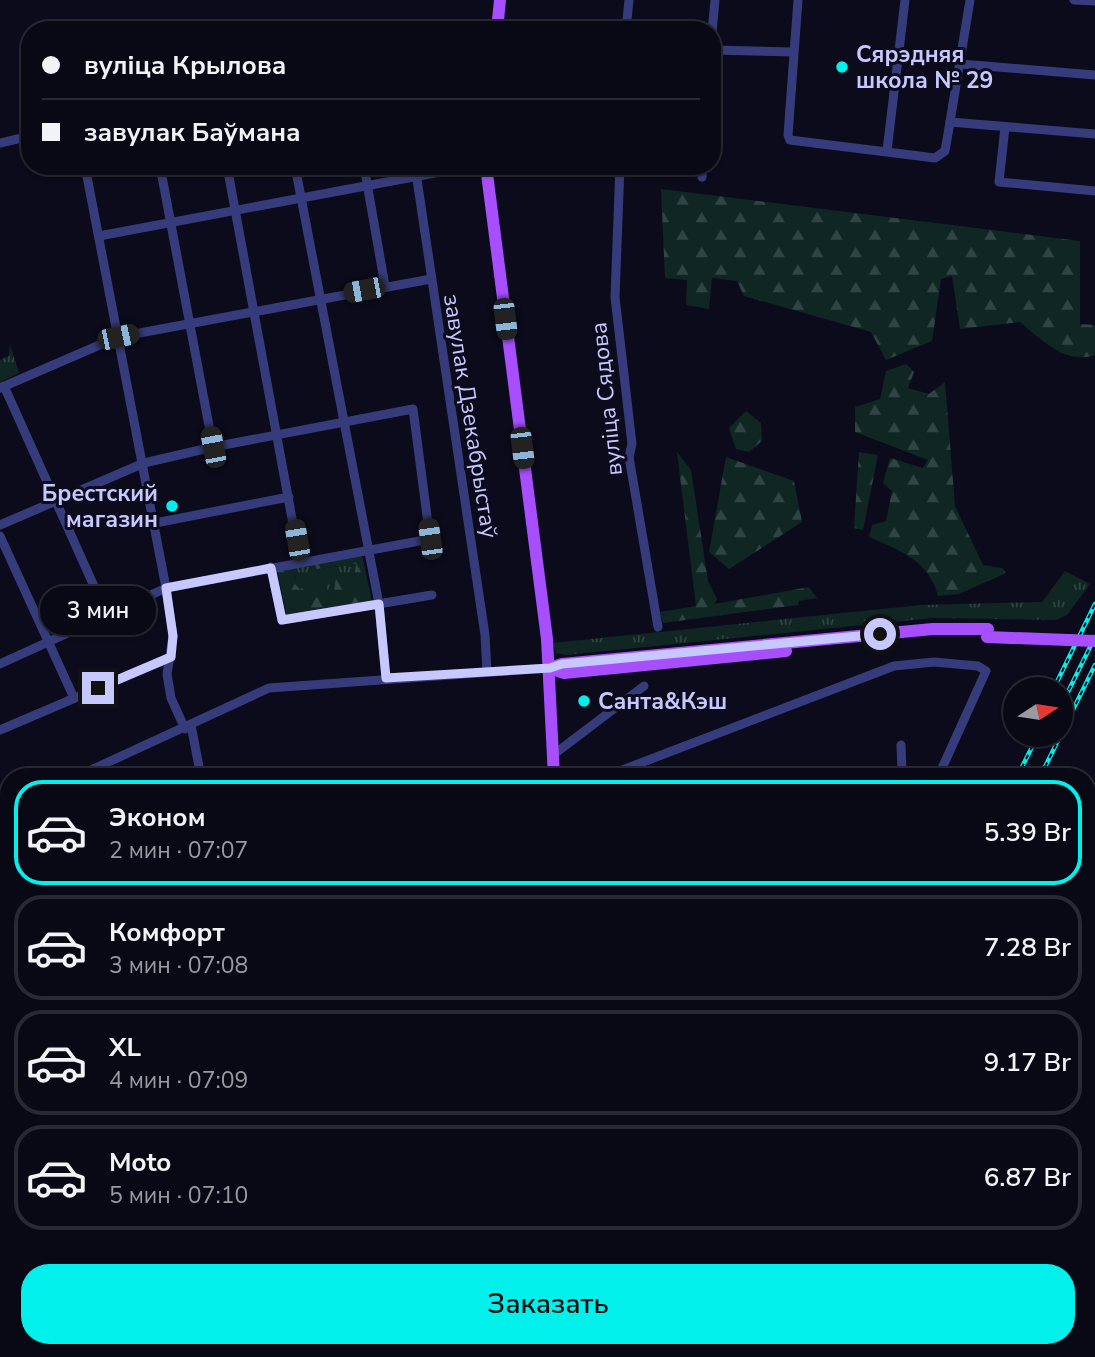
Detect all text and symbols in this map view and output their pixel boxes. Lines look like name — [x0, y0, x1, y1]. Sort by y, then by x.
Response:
place label: Сярэдняя школа № 29 — [856, 39, 993, 96]
text: вуліца Крылова — [84, 48, 286, 83]
marker: Сярэдняя школа № 29 — [834, 59, 850, 75]
text: завулак Баўмана — [84, 115, 301, 150]
car — [342, 276, 387, 304]
street label: завулак Дзекабрыстаў — [436, 292, 505, 540]
car — [493, 297, 518, 341]
street label: вуліца Сядова — [583, 321, 630, 477]
car — [96, 322, 141, 352]
car — [199, 424, 228, 470]
car — [510, 426, 535, 470]
place label: Брестский магазин — [42, 478, 158, 535]
marker: Брестский магазин — [164, 498, 180, 514]
car — [284, 517, 311, 563]
car — [417, 517, 444, 561]
callout: 3 мин — [40, 586, 156, 636]
text: 3 мин — [67, 595, 129, 626]
route start — [864, 618, 896, 650]
route end — [82, 672, 114, 704]
north arrow — [1003, 677, 1073, 747]
map controls — [1003, 677, 1073, 747]
place label: Санта&Кэш — [598, 686, 727, 717]
marker: Санта&Кэш — [576, 693, 592, 709]
text: Эконом — [109, 800, 206, 835]
icon: car — [25, 801, 88, 864]
text: 5.39 Br — [984, 815, 1071, 850]
text: 2 мин · 07:07 — [109, 835, 248, 866]
text: Комфорт — [109, 915, 225, 950]
icon: car — [25, 916, 88, 979]
text: 7.28 Br — [984, 930, 1071, 965]
text: 3 мин · 07:08 — [109, 950, 248, 981]
text: XL — [109, 1030, 141, 1065]
icon: car — [25, 1031, 88, 1094]
text: 9.17 Br — [984, 1045, 1071, 1080]
text: 4 мин · 07:09 — [109, 1065, 248, 1096]
text: Moto — [109, 1145, 171, 1180]
icon: car — [25, 1146, 88, 1209]
text: 6.87 Br — [984, 1160, 1071, 1195]
text: 5 мин · 07:10 — [109, 1180, 248, 1211]
button: Заказать — [21, 1264, 1075, 1344]

